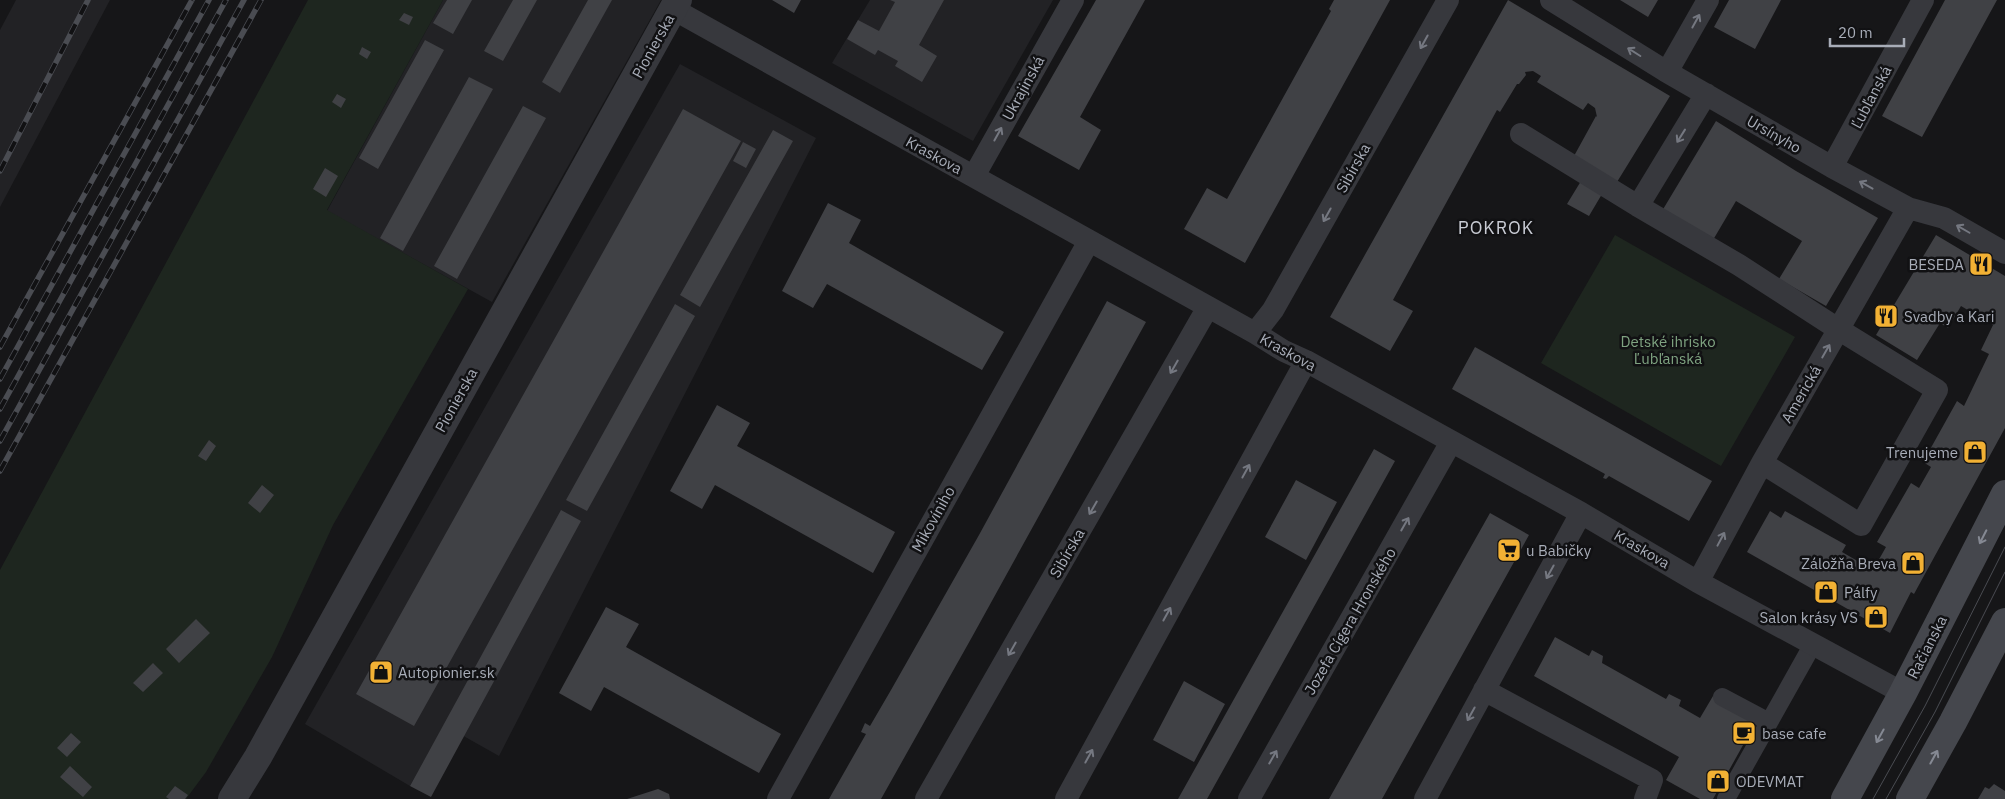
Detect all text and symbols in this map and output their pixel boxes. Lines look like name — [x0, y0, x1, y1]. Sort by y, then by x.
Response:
street label: Pionierska — [628, 11, 678, 81]
one-way arrow — [1692, 14, 1701, 29]
scale bar — [1830, 15, 1904, 47]
text: 20 m — [1838, 23, 1873, 42]
one-way arrow — [1419, 35, 1429, 50]
one-way arrow — [1627, 46, 1641, 56]
street label: Ukrajinská — [998, 52, 1048, 124]
street label: Ľubľanská — [1847, 62, 1895, 132]
street label: Ursínyho — [1743, 111, 1805, 157]
one-way arrow — [993, 127, 1003, 141]
one-way arrow — [1675, 129, 1685, 143]
street label: Kraskova — [903, 132, 965, 178]
street label: Sibírska — [1332, 140, 1374, 196]
one-way arrow — [1858, 180, 1873, 190]
one-way arrow — [1322, 207, 1332, 222]
district label: POKROK — [1458, 216, 1534, 239]
one-way arrow — [1956, 223, 1970, 233]
restaurant icon: BESEDA — [1968, 251, 1994, 277]
place label: BESEDA — [1908, 255, 1964, 274]
restaurant icon: Svadby a Kari — [1873, 303, 1899, 329]
place label: Svadby a Kari — [1904, 307, 1994, 326]
street label: Kraskova — [1257, 329, 1319, 375]
park label: Detské ihrisko Ľubľanská — [1620, 332, 1716, 368]
one-way arrow — [1821, 345, 1831, 359]
one-way arrow — [1168, 359, 1178, 373]
street label: Americká — [1777, 362, 1825, 426]
street label: Pionierska — [431, 365, 481, 435]
shop icon: Trenujeme — [1962, 439, 1988, 465]
place label: Trenujeme — [1886, 443, 1958, 462]
one-way arrow — [1241, 465, 1251, 479]
street label: Mikovíniho — [907, 483, 959, 555]
one-way arrow — [1088, 500, 1098, 515]
one-way arrow — [1401, 518, 1411, 532]
street label: Sibírska — [1045, 525, 1089, 581]
street label: Kraskova — [1611, 525, 1673, 573]
one-way arrow — [1978, 529, 1987, 544]
one-way arrow — [1717, 532, 1726, 547]
supermarket icon: u Babičky — [1496, 537, 1522, 563]
place label: u Babičky — [1526, 541, 1592, 560]
street label: Jozefa Cígera Hronského — [1300, 544, 1400, 698]
shop icon: Záložňa Breva — [1900, 550, 1926, 576]
place label: Záložňa Breva — [1801, 554, 1896, 573]
one-way arrow — [1545, 564, 1555, 579]
shop icon: Pálfy — [1813, 579, 1839, 605]
place label: Pálfy — [1844, 583, 1878, 602]
shop icon: Salon krásy VS — [1863, 604, 1889, 630]
one-way arrow — [1163, 607, 1173, 622]
place label: Salon krásy VS — [1760, 608, 1858, 627]
street label: Račianska — [1903, 612, 1951, 682]
one-way arrow — [1007, 641, 1017, 655]
shop icon: Autopionier.sk — [368, 659, 394, 685]
place label: Autopionier.sk — [398, 663, 495, 682]
one-way arrow — [1466, 706, 1476, 721]
cafe icon: base cafe — [1731, 720, 1757, 746]
place label: base cafe — [1762, 724, 1826, 743]
one-way arrow — [1875, 728, 1884, 743]
one-way arrow — [1084, 749, 1094, 764]
one-way arrow — [1268, 749, 1278, 764]
one-way arrow — [1929, 749, 1939, 764]
shop icon: ODEVMAT — [1705, 768, 1731, 794]
place label: ODEVMAT — [1736, 772, 1804, 791]

